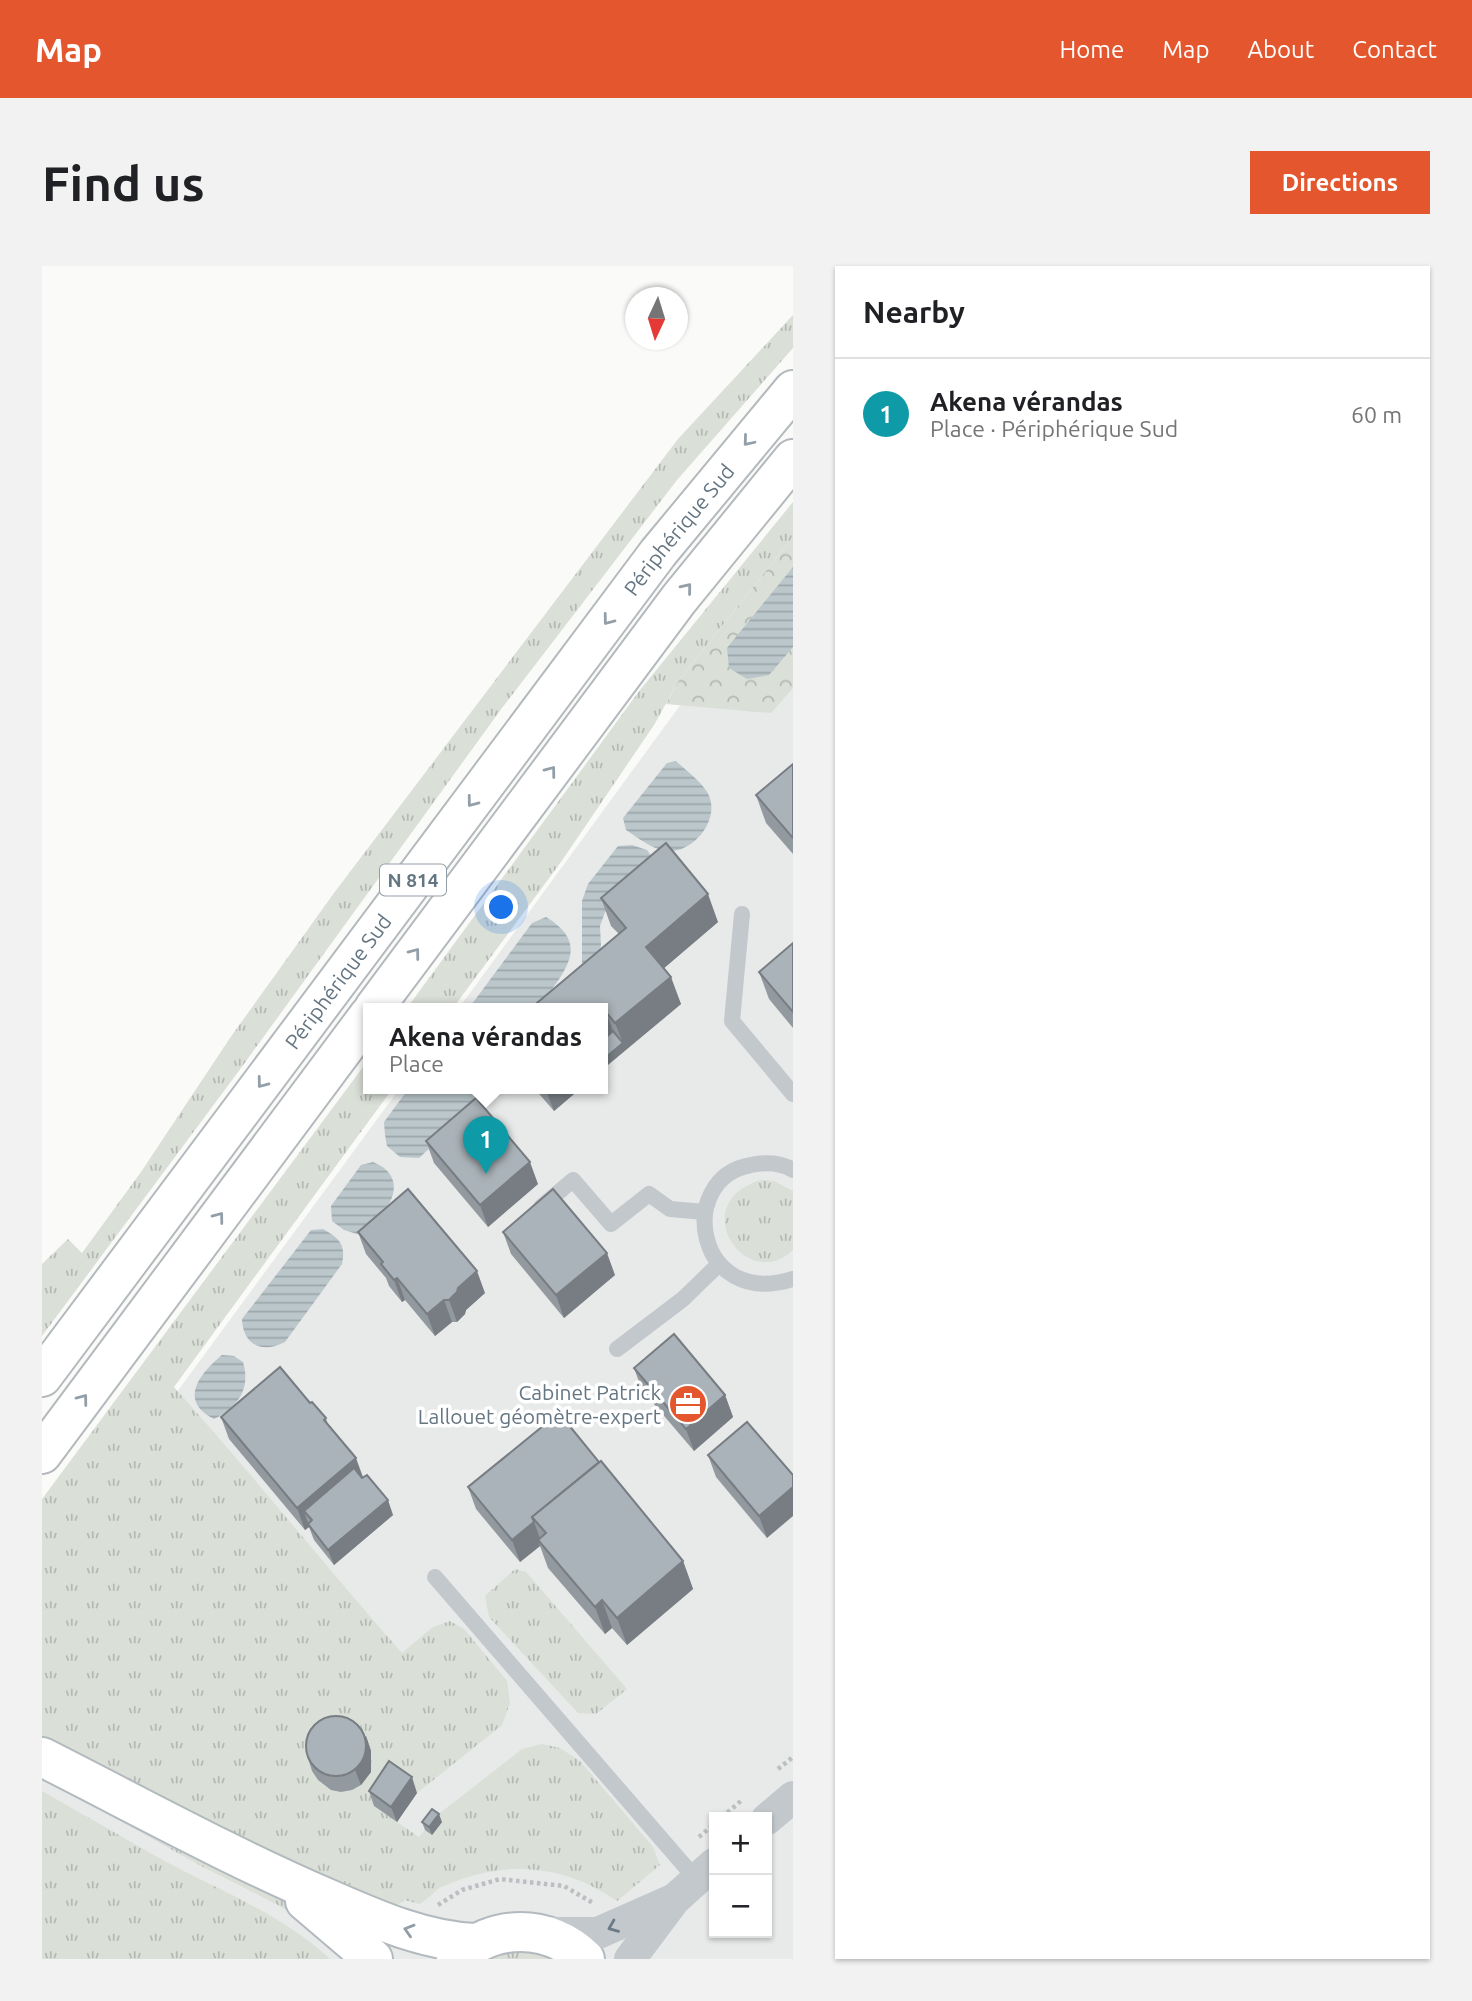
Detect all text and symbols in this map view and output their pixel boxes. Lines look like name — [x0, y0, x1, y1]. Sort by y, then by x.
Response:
text: Map — [35, 31, 102, 68]
text: Home — [1059, 36, 1124, 63]
text: Map — [1162, 36, 1209, 63]
text: About — [1247, 36, 1314, 63]
text: Contact — [1352, 36, 1437, 63]
button: Directions — [1250, 151, 1430, 214]
text: Find us — [42, 155, 205, 210]
north arrow — [625, 287, 688, 350]
text: Nearby — [863, 295, 965, 329]
text: Akena vérandas — [930, 387, 1123, 416]
text: 1 — [880, 402, 892, 427]
text: 60 m — [1351, 402, 1402, 427]
text: Place · Périphérique Sud — [930, 416, 1178, 441]
one-way arrow — [744, 433, 756, 446]
street label: Périphérique Sud — [619, 459, 739, 600]
one-way arrow — [679, 584, 691, 597]
one-way arrow — [603, 612, 616, 625]
one-way arrow — [543, 766, 555, 778]
one-way arrow — [467, 794, 480, 807]
road number: N 814 — [380, 864, 446, 895]
your location — [484, 890, 518, 924]
street label: Périphérique Sud — [280, 909, 396, 1053]
one-way arrow — [407, 948, 419, 961]
popup — [363, 1003, 608, 1094]
text: Akena vérandas — [389, 1022, 582, 1051]
text: Place — [389, 1051, 444, 1076]
one-way arrow — [258, 1075, 270, 1088]
pin: 1 — [463, 1116, 509, 1174]
one-way arrow — [210, 1212, 223, 1224]
place label: Cabinet Patrick Lallouet géomètre-expert — [418, 1380, 661, 1428]
office icon: Cabinet Patrick Lallouet géomètre-expert — [667, 1383, 709, 1425]
one-way arrow — [74, 1394, 87, 1407]
map controls — [709, 1812, 772, 1938]
button: + — [709, 1812, 772, 1875]
button: − — [709, 1875, 772, 1938]
one-way arrow — [607, 1919, 619, 1933]
one-way arrow — [403, 1923, 415, 1938]

